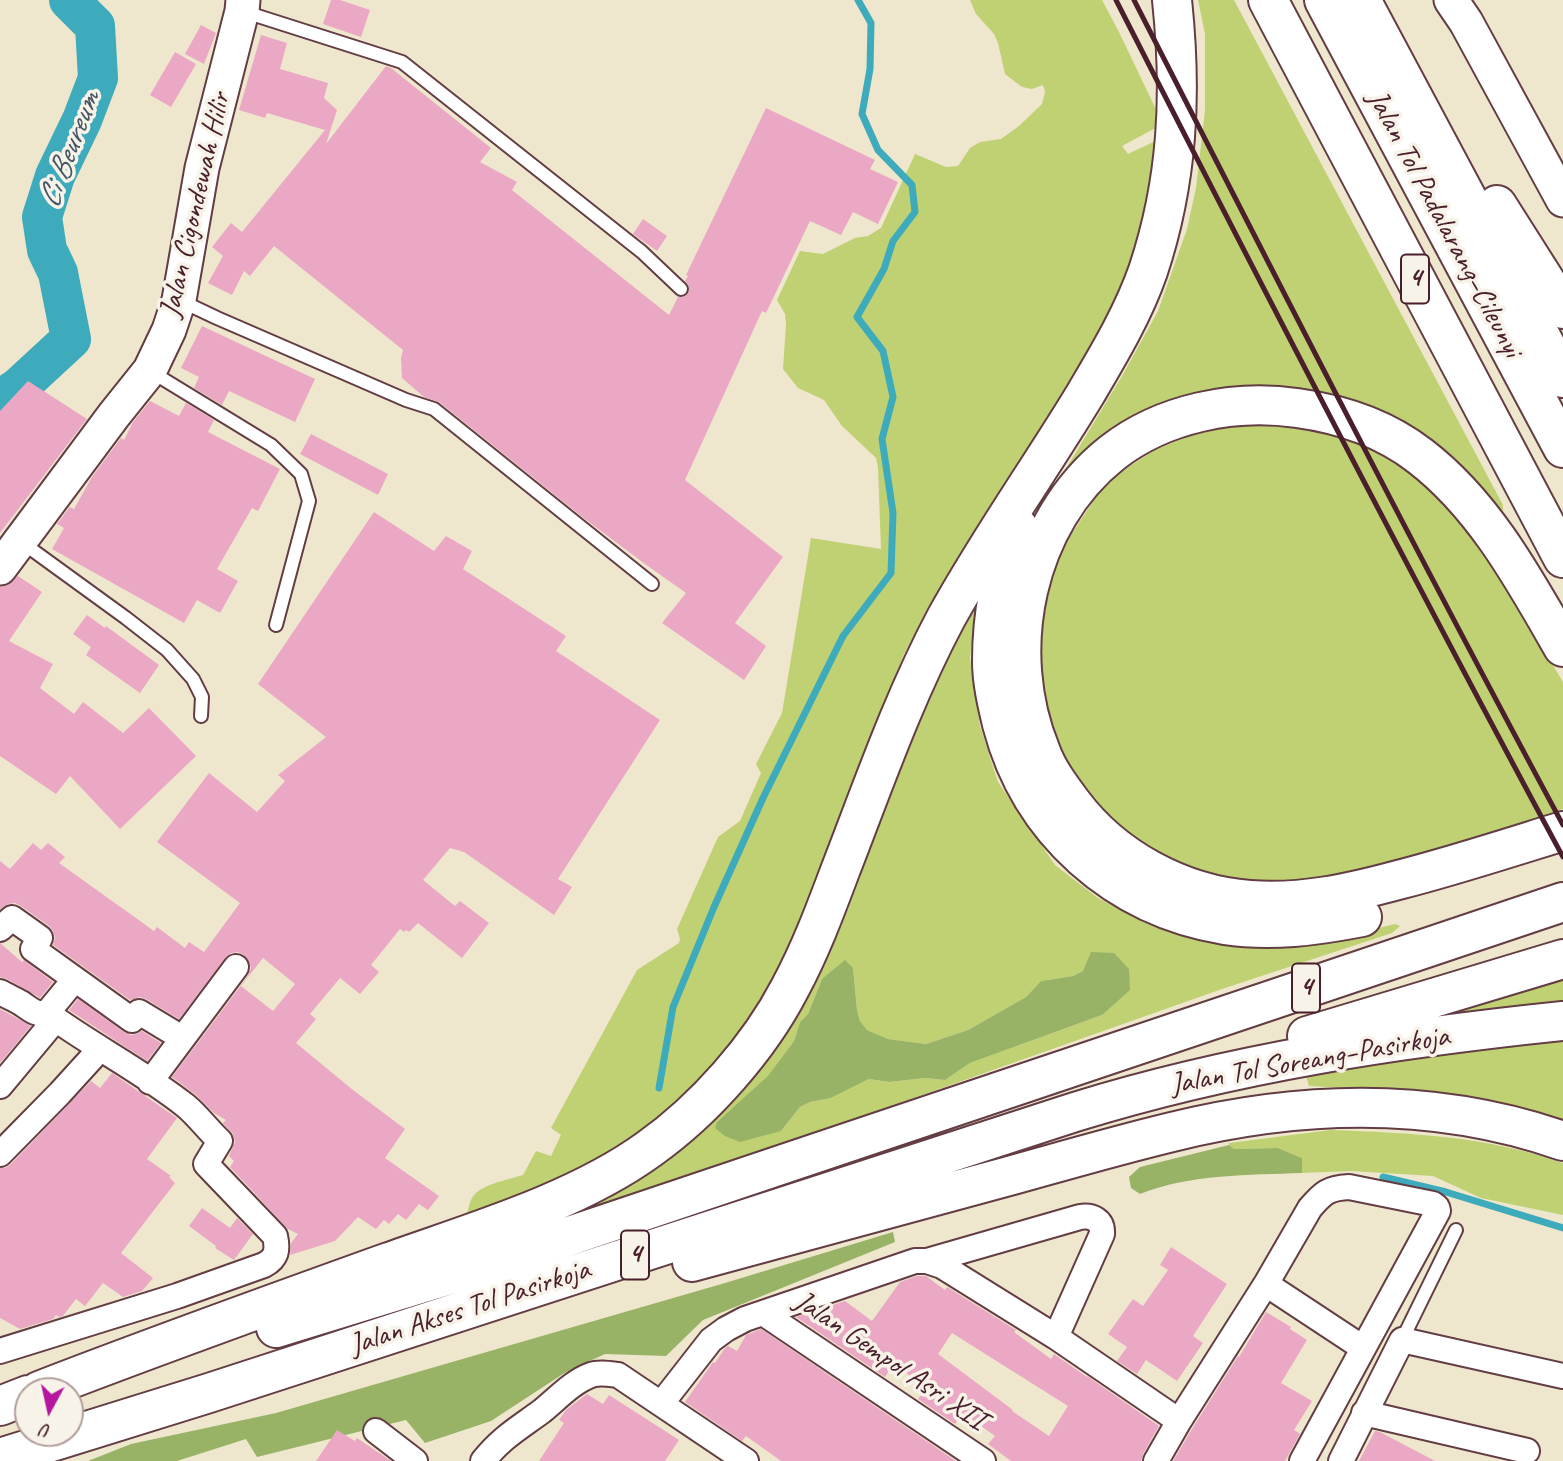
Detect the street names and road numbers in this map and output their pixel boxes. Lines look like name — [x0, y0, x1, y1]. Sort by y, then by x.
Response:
street label: Jalan Tol Padalarang–Cileunyi — [1358, 84, 1530, 364]
street label: Jalan Cigondewah Hilir — [153, 89, 239, 321]
road number: 4 — [1401, 254, 1429, 304]
road number: 4 — [1292, 964, 1320, 1012]
street label: Jalan Tol Soreang–Pasirkoja — [1168, 1019, 1452, 1103]
road number: 4 — [621, 1230, 649, 1280]
street label: Jalan Akses Tol Pasirkoja — [345, 1252, 595, 1364]
street label: Jalan Gempol Asri XII — [787, 1283, 993, 1439]

